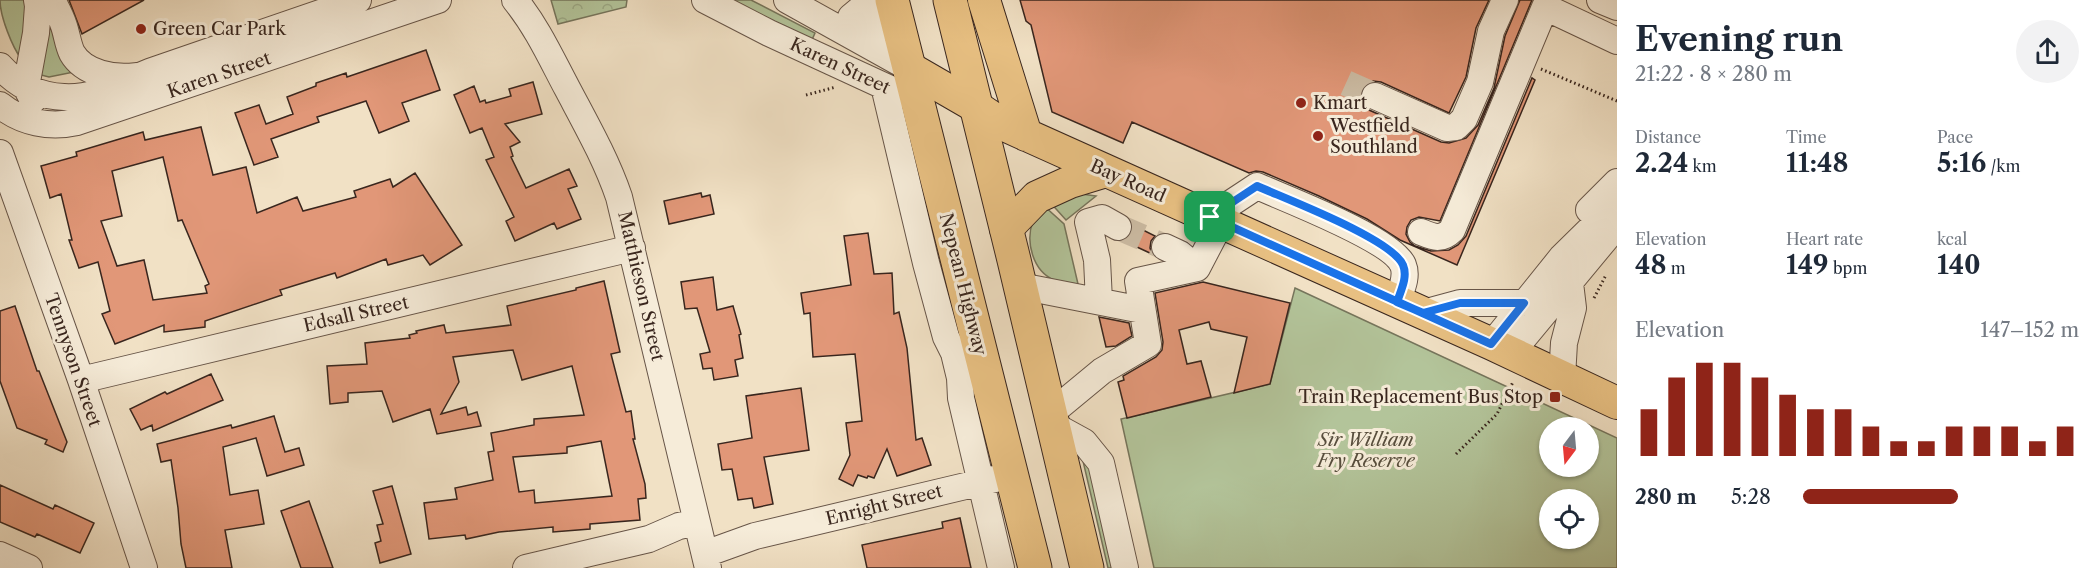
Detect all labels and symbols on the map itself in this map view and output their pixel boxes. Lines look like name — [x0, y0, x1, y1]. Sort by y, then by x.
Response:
place label: Green Car Park — [153, 18, 287, 40]
marker: Green Car Park — [134, 22, 148, 36]
street label: Karen Street — [786, 33, 894, 99]
street label: Karen Street — [164, 47, 274, 103]
place label: Kmart — [1313, 92, 1368, 114]
marker: Kmart — [1294, 96, 1308, 110]
place label: Westfield Southland — [1329, 115, 1418, 158]
marker: Westfield Southland — [1311, 129, 1325, 143]
street label: Bay Road — [1087, 155, 1169, 207]
pin — [1184, 191, 1235, 242]
street label: Matthieson Street — [613, 209, 669, 364]
street label: Nepean Highway — [935, 211, 992, 358]
street label: Tennyson Street — [40, 290, 106, 430]
street label: Edsall Street — [301, 291, 411, 337]
place label: Train Replacement Bus Stop — [1299, 386, 1543, 408]
marker: Train Replacement Bus Stop — [1548, 390, 1562, 404]
north arrow — [1539, 417, 1599, 477]
park label: Sir William Fry Reserve — [1315, 429, 1416, 472]
street label: Enright Street — [823, 480, 945, 530]

